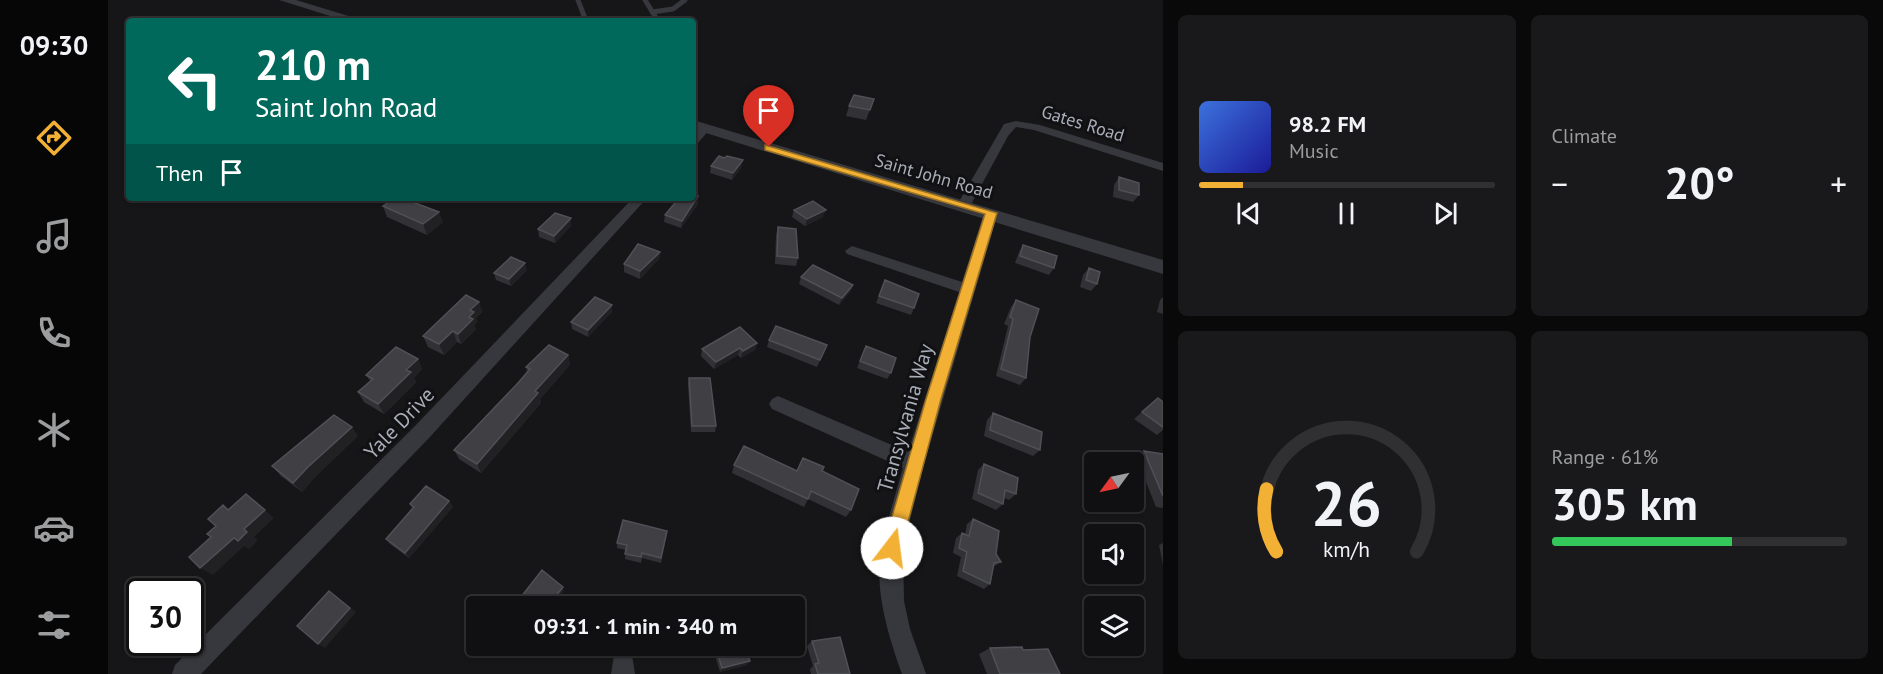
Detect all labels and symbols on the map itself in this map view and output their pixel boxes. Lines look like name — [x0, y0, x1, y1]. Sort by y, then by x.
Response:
pin — [743, 85, 794, 147]
street label: Gates Road — [1039, 100, 1127, 146]
street label: Saint John Road — [872, 148, 996, 204]
street label: Transylvania Way — [871, 340, 939, 495]
street label: Yale Drive — [358, 381, 440, 465]
north arrow — [1084, 452, 1144, 512]
position arrow — [860, 516, 924, 580]
speed limit sign: 30 — [126, 578, 204, 656]

